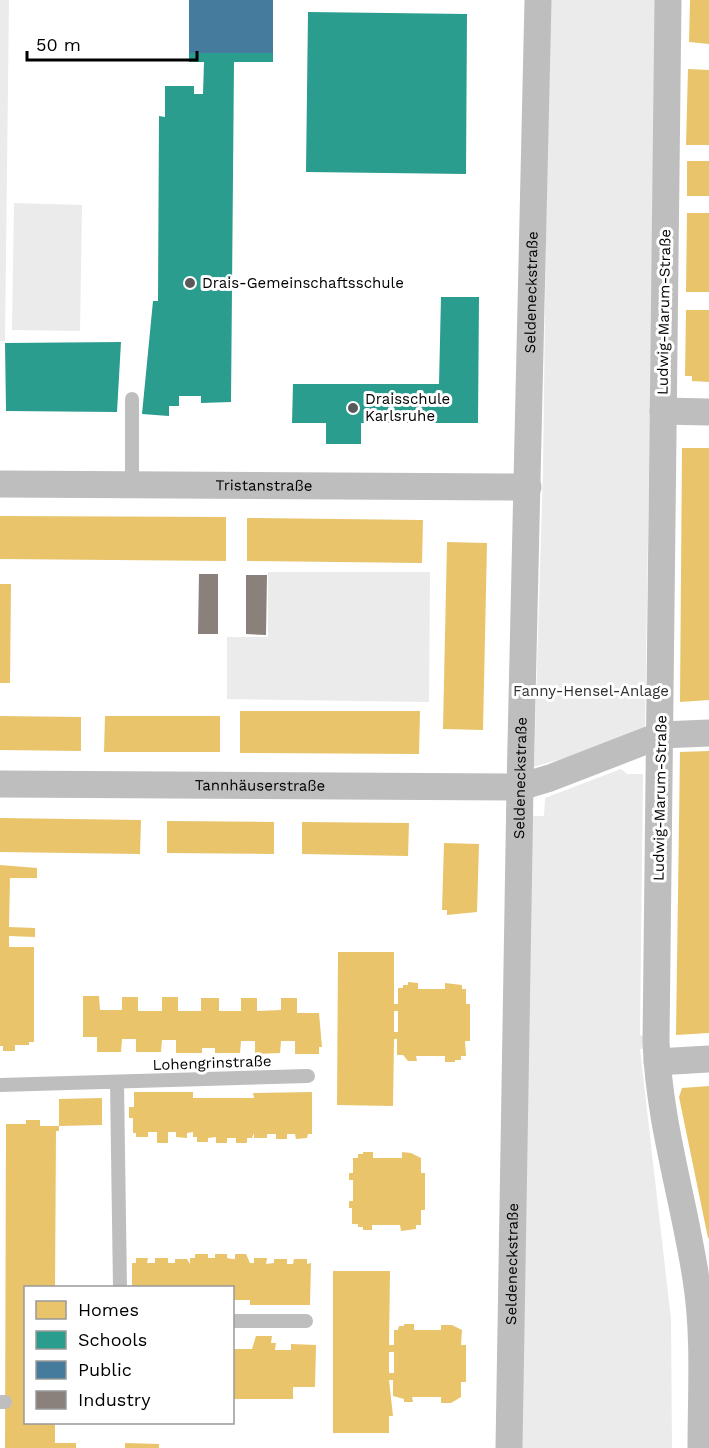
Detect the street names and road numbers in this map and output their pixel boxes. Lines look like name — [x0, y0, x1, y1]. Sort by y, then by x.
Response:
street label: Ludwig-Marum-Straße — [654, 229, 674, 395]
street label: Seldeneckstraße — [521, 231, 542, 354]
street label: Tristanstraße — [216, 476, 312, 495]
street label: Ludwig-Marum-Straße — [650, 715, 670, 881]
street label: Seldeneckstraße — [510, 717, 531, 839]
street label: Tannhäuserstraße — [195, 776, 325, 795]
street label: Lohengrinstraße — [152, 1052, 272, 1074]
street label: Seldeneckstraße — [502, 1203, 522, 1325]

